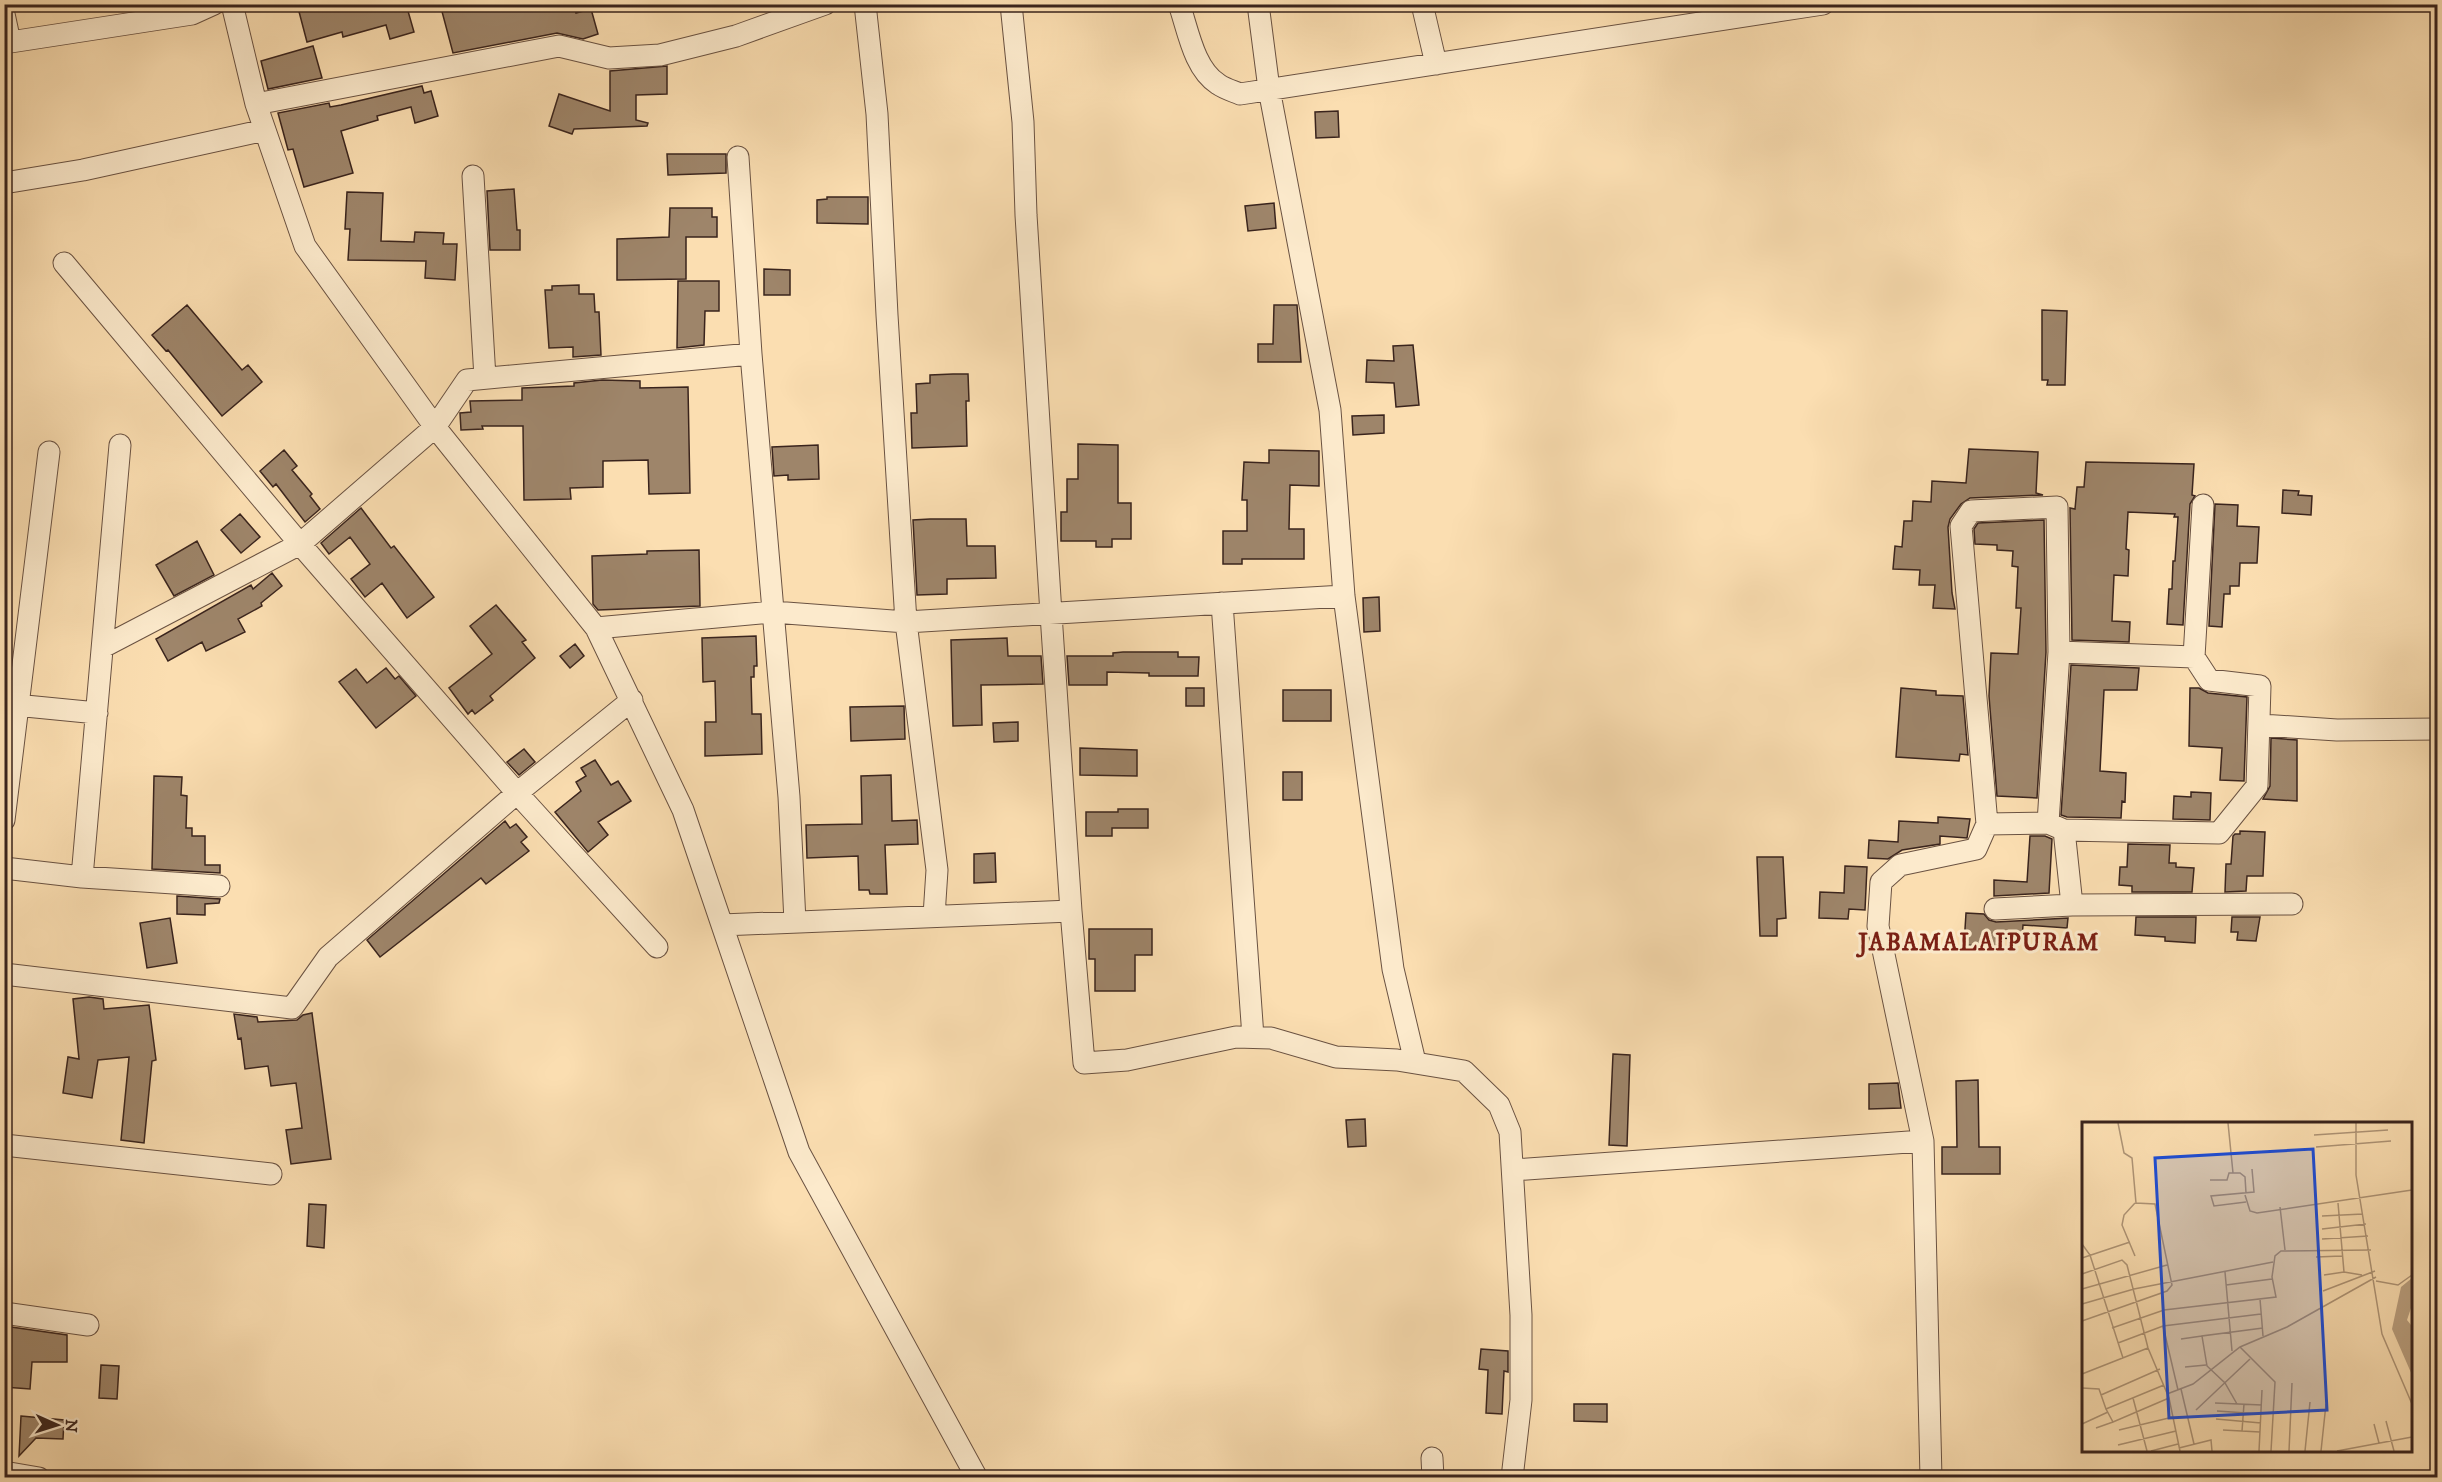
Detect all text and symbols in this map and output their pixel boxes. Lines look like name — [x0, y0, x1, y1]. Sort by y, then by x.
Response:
district label: JABAMALAIPURAM — [1855, 928, 2100, 958]
inset map — [2082, 1122, 2412, 1452]
north arrow — [27, 1395, 87, 1455]
text: N — [61, 1419, 81, 1433]

